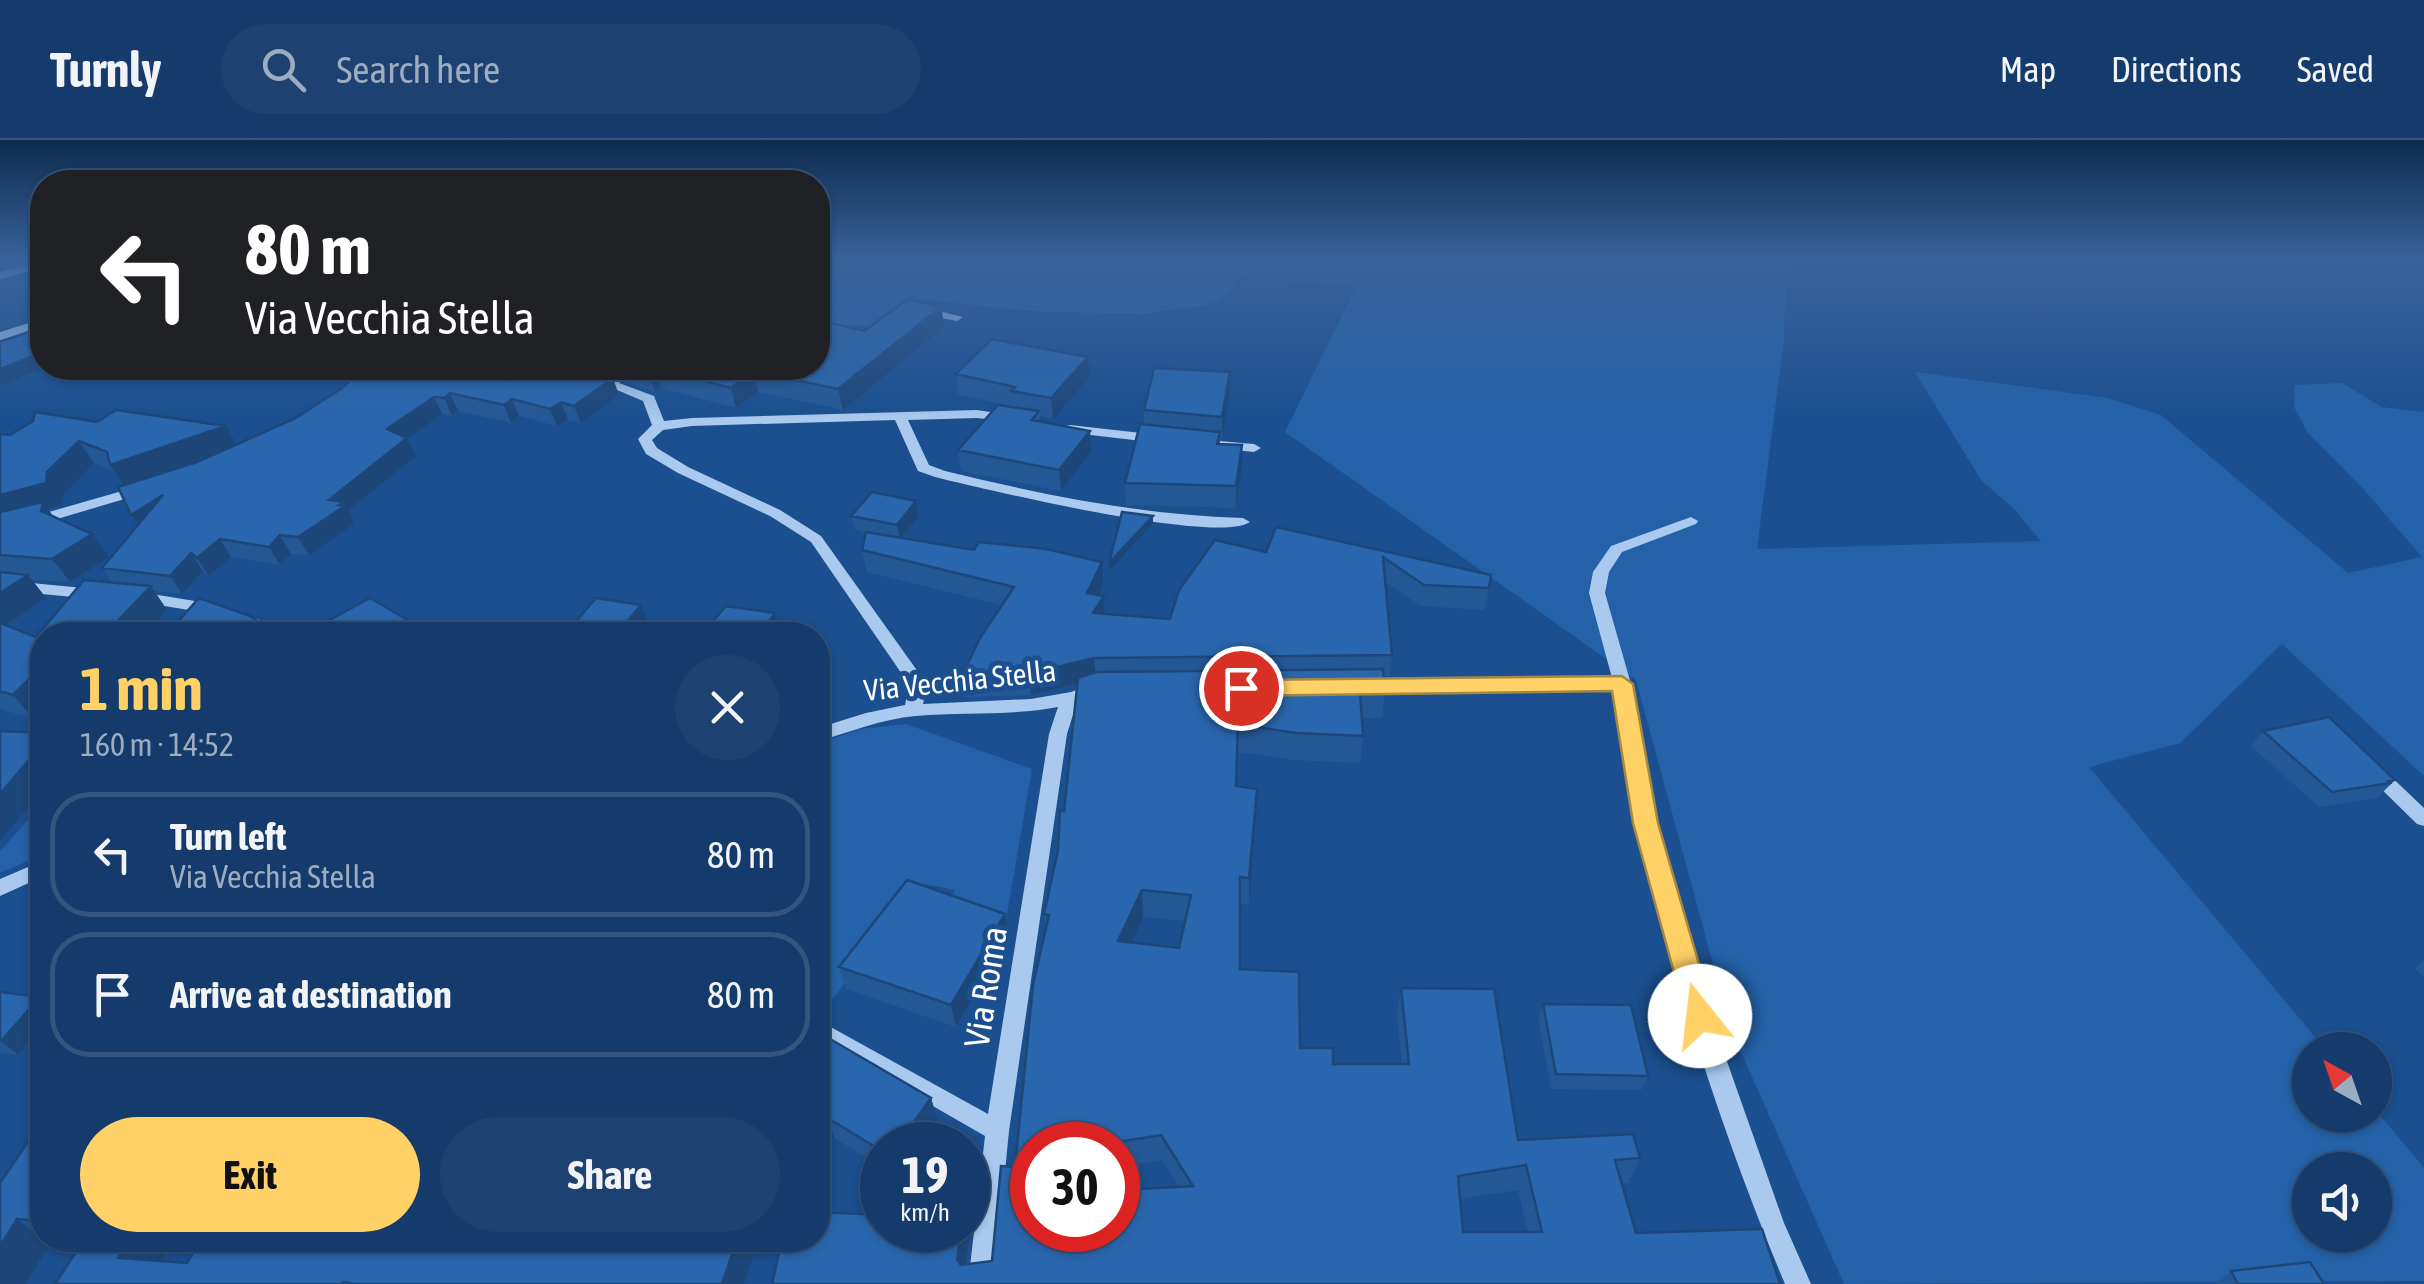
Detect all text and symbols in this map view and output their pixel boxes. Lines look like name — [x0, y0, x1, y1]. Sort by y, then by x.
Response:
search box — [221, 24, 921, 114]
text: Turnly — [50, 42, 161, 97]
icon: search — [256, 42, 311, 97]
text: Search here — [336, 48, 500, 91]
text: Map — [2000, 49, 2056, 89]
text: Directions — [2111, 49, 2242, 89]
text: Saved — [2297, 49, 2374, 89]
text: 80 m — [245, 209, 371, 289]
icon: left — [80, 210, 210, 340]
text: Via Vecchia Stella — [245, 292, 535, 344]
pin — [1199, 646, 1284, 731]
street label: Via Vecchia Stella — [862, 653, 1058, 707]
text: 1 min — [80, 654, 203, 723]
button: close — [675, 655, 780, 760]
icon: arrive — [1214, 661, 1269, 716]
text: 160 m · 14:52 — [80, 726, 234, 763]
text: Turn left — [170, 815, 286, 858]
icon: left — [85, 827, 140, 882]
text: 80 m — [707, 833, 775, 876]
text: Via Vecchia Stella — [170, 858, 376, 895]
street label: Via Roma — [956, 924, 1014, 1050]
position arrow — [1648, 964, 1752, 1068]
icon: arrive — [85, 967, 140, 1022]
text: Arrive at destination — [170, 973, 452, 1016]
text: 80 m — [707, 973, 775, 1016]
north arrow — [2292, 1032, 2392, 1132]
map controls — [2292, 1032, 2392, 1252]
button: Exit — [80, 1117, 420, 1232]
button: Share — [440, 1117, 780, 1232]
speed limit sign: 30 — [1010, 1122, 1140, 1252]
text: 19 — [901, 1146, 948, 1204]
button: sound — [2292, 1152, 2392, 1252]
text: km/h — [900, 1198, 950, 1226]

